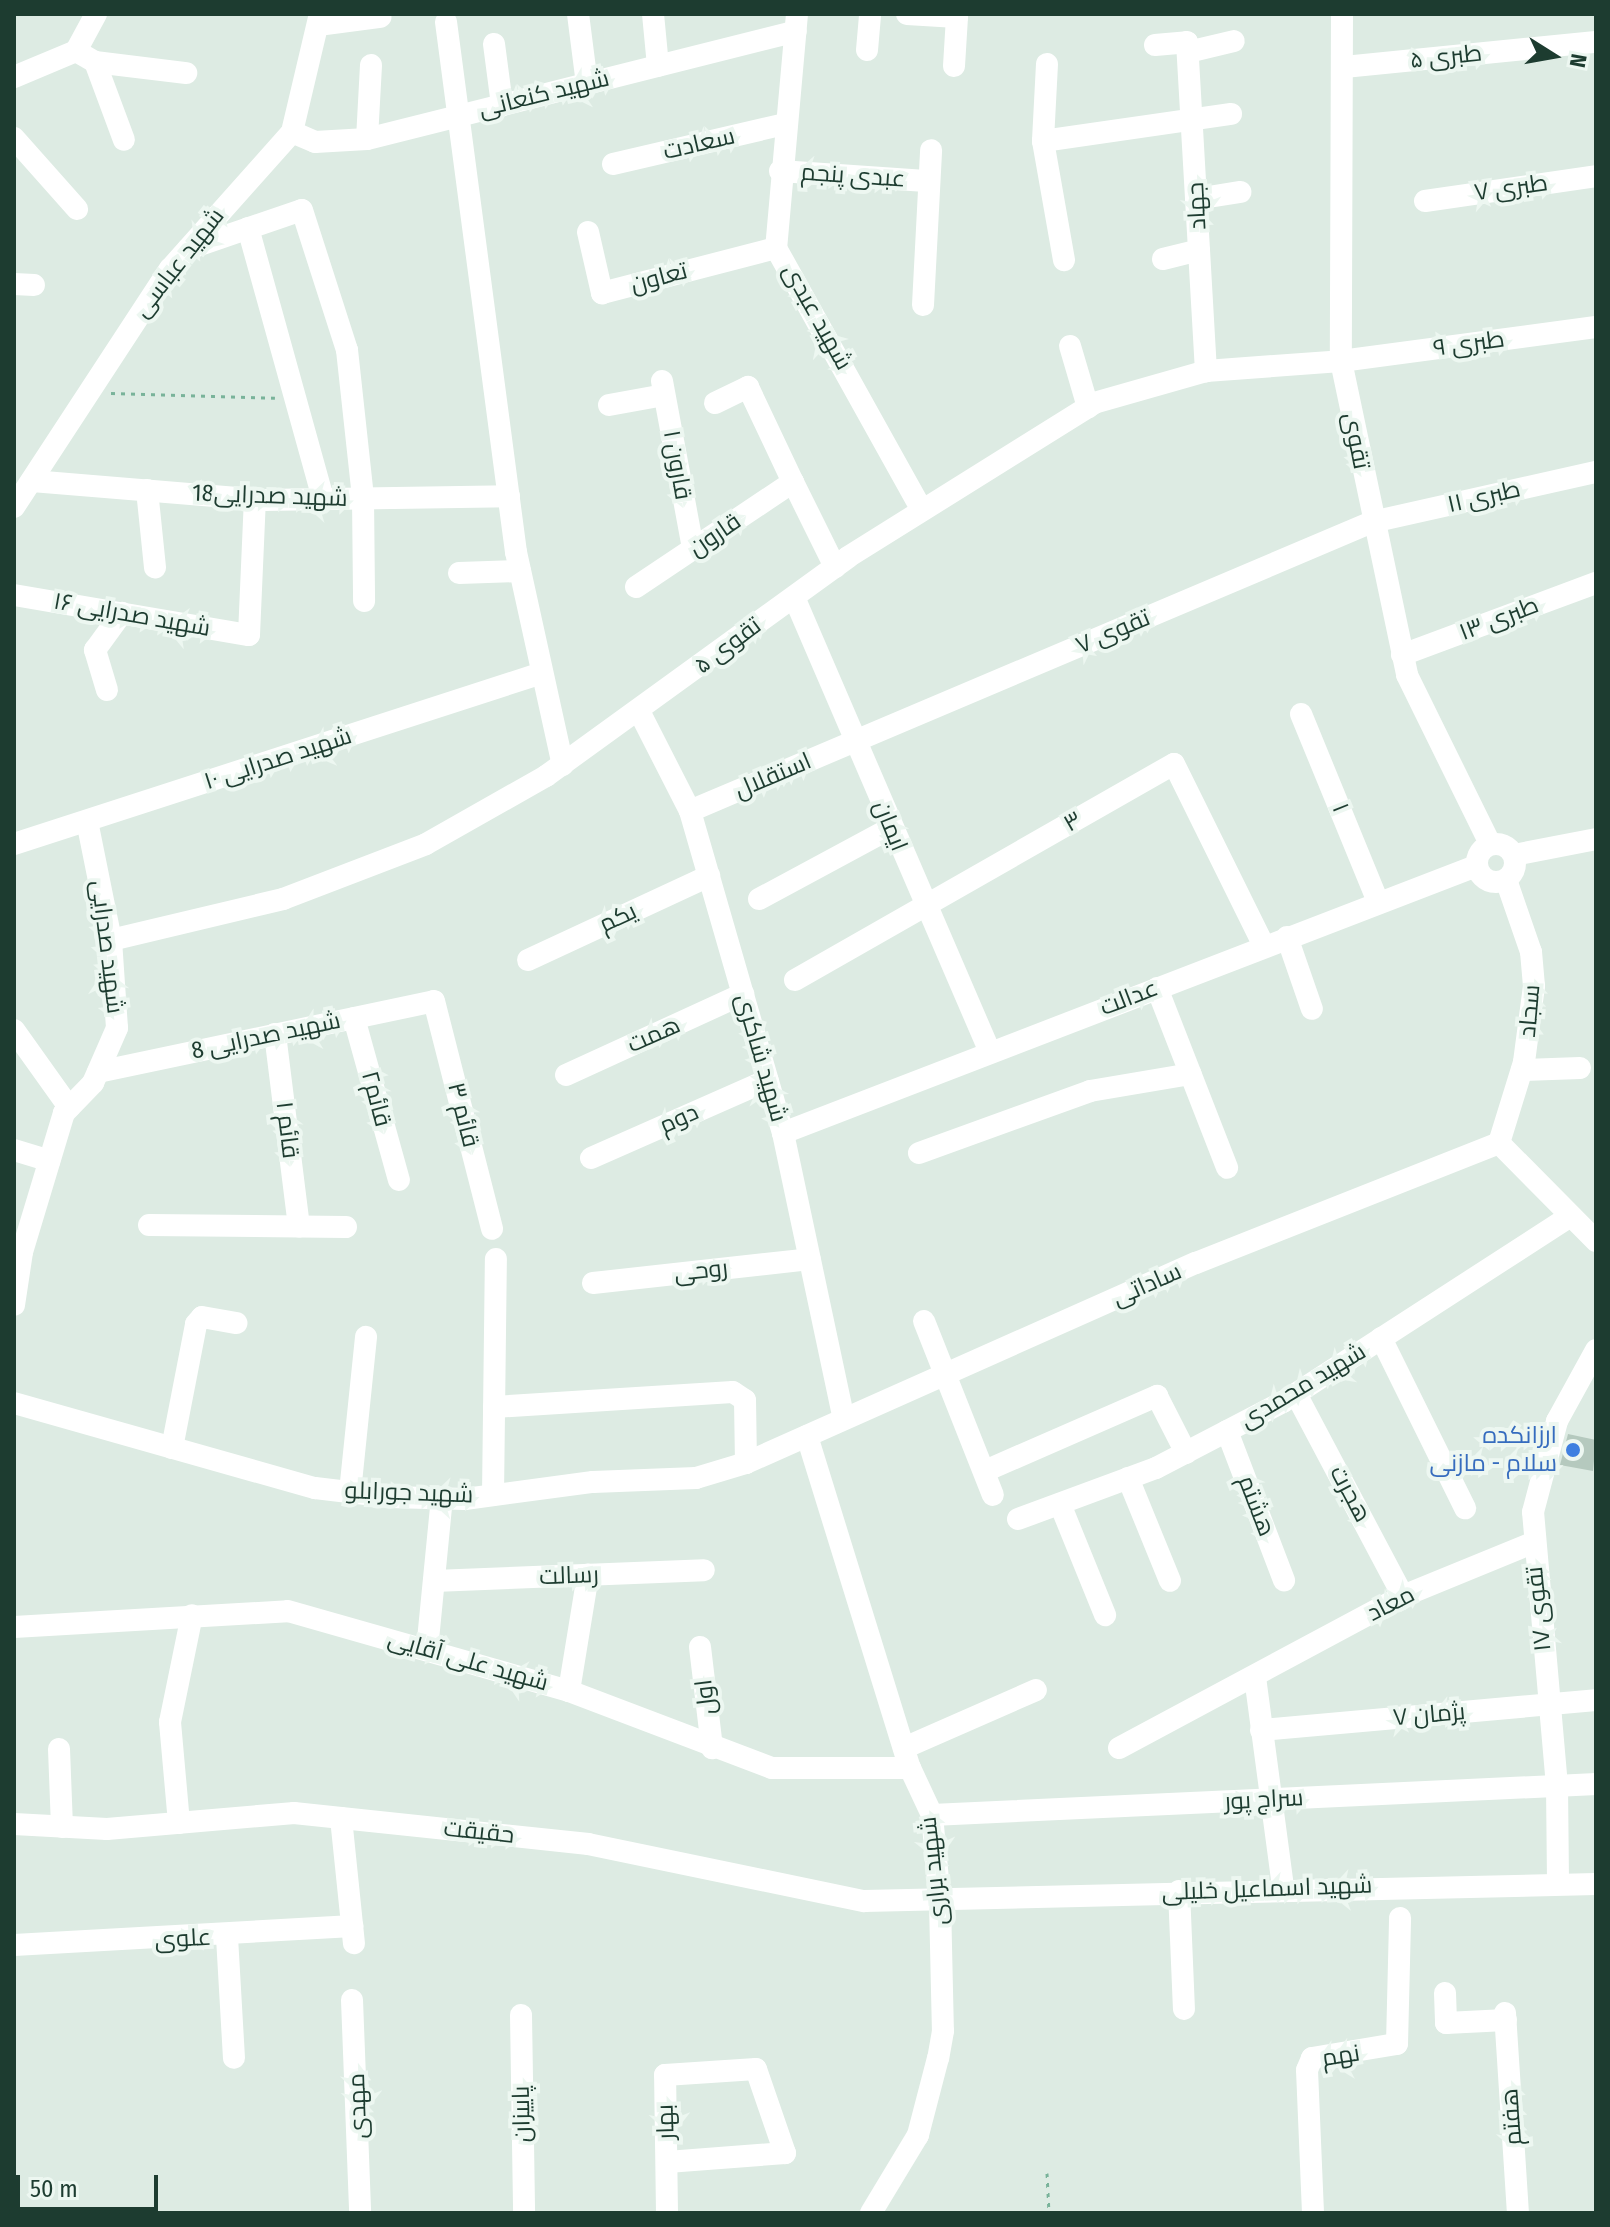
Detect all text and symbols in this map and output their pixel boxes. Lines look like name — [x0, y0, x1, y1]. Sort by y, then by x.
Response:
north arrow — [1514, 16, 1594, 96]
street label: طبری ۵ — [1409, 39, 1483, 75]
text: N — [1564, 52, 1593, 70]
street label: شهید کنعانی — [476, 64, 612, 124]
street label: سعادت — [660, 122, 738, 166]
street label: عبدی پنجم — [800, 158, 906, 194]
street label: طبری ۷ — [1472, 169, 1550, 207]
street label: جهاد — [1181, 181, 1213, 231]
street label: شهید عباسی — [127, 203, 231, 323]
street label: تعاون — [627, 257, 691, 299]
street label: شهید عبدی — [776, 259, 858, 375]
street label: طبری ۹ — [1432, 325, 1506, 363]
street label: تقوی — [1336, 410, 1376, 472]
street label: قارون ۱ — [657, 428, 697, 502]
street label: طبری ۱۱ — [1445, 475, 1523, 519]
street label: شهید صدرایی18 — [192, 479, 348, 513]
street label: قارون — [683, 507, 747, 563]
street label: شهید صدرایی ۱۶ — [51, 587, 213, 643]
street label: طبری ۱۳ — [1455, 591, 1543, 647]
street label: تقوی ۷ — [1072, 604, 1154, 660]
street label: تقوی ۵ — [689, 612, 767, 680]
street label: شهید صدرایی ۱۰ — [201, 722, 355, 796]
street label: استقلال — [730, 747, 816, 805]
street label: ایمان — [867, 796, 913, 856]
street label: ۱ — [1325, 799, 1355, 817]
street label: ۳ — [1059, 805, 1087, 839]
street label: شهید صدرایی — [85, 879, 129, 1015]
street label: یکم — [595, 897, 641, 939]
street label: عدالت — [1096, 974, 1162, 1022]
street label: سجاد — [1513, 983, 1547, 1039]
street label: شهید شاکری — [729, 991, 793, 1125]
street label: شهید صدرایی 8 — [189, 1006, 343, 1066]
street label: همت — [623, 1011, 685, 1059]
street label: قائم۲ — [355, 1068, 397, 1130]
street label: قائم ۳ — [441, 1080, 485, 1150]
street label: دوم — [655, 1098, 703, 1140]
street label: قائم ۱ — [269, 1100, 305, 1160]
street label: روحی — [673, 1254, 729, 1288]
street label: ساداتی — [1108, 1257, 1186, 1313]
street label: شهید محمدی — [1235, 1337, 1371, 1435]
place label: ارزانکده سلام - مازنی — [1429, 1422, 1557, 1478]
marker: ارزانکده سلام - مازنی — [1564, 1441, 1582, 1459]
street label: هجرت — [1323, 1461, 1377, 1527]
street label: هشتم — [1231, 1472, 1281, 1540]
street label: شهید جورابلو — [344, 1476, 474, 1510]
street label: رسالت — [539, 1561, 599, 1591]
street label: تقوی ۱۷ — [1520, 1565, 1558, 1653]
street label: معاد — [1362, 1580, 1420, 1628]
street label: شهید علی آقایی — [385, 1624, 551, 1698]
street label: اول — [690, 1678, 722, 1716]
street label: پژمان ۷ — [1392, 1697, 1466, 1733]
street label: سراج پور — [1224, 1784, 1304, 1816]
street label: حقیقت — [442, 1814, 516, 1850]
street label: شهید براری — [914, 1815, 954, 1927]
street label: شهید اسماعیل خلیلی — [1161, 1871, 1373, 1907]
street label: علوی — [154, 1923, 212, 1955]
street label: نهم — [1320, 2039, 1362, 2073]
street label: مهدی — [342, 2073, 374, 2139]
street label: پاییزان — [507, 2085, 537, 2143]
street label: هفتم — [1496, 2087, 1528, 2147]
street label: بهار — [651, 2104, 681, 2140]
scale bar — [20, 2159, 162, 2209]
text: 50 m — [30, 2175, 78, 2203]

